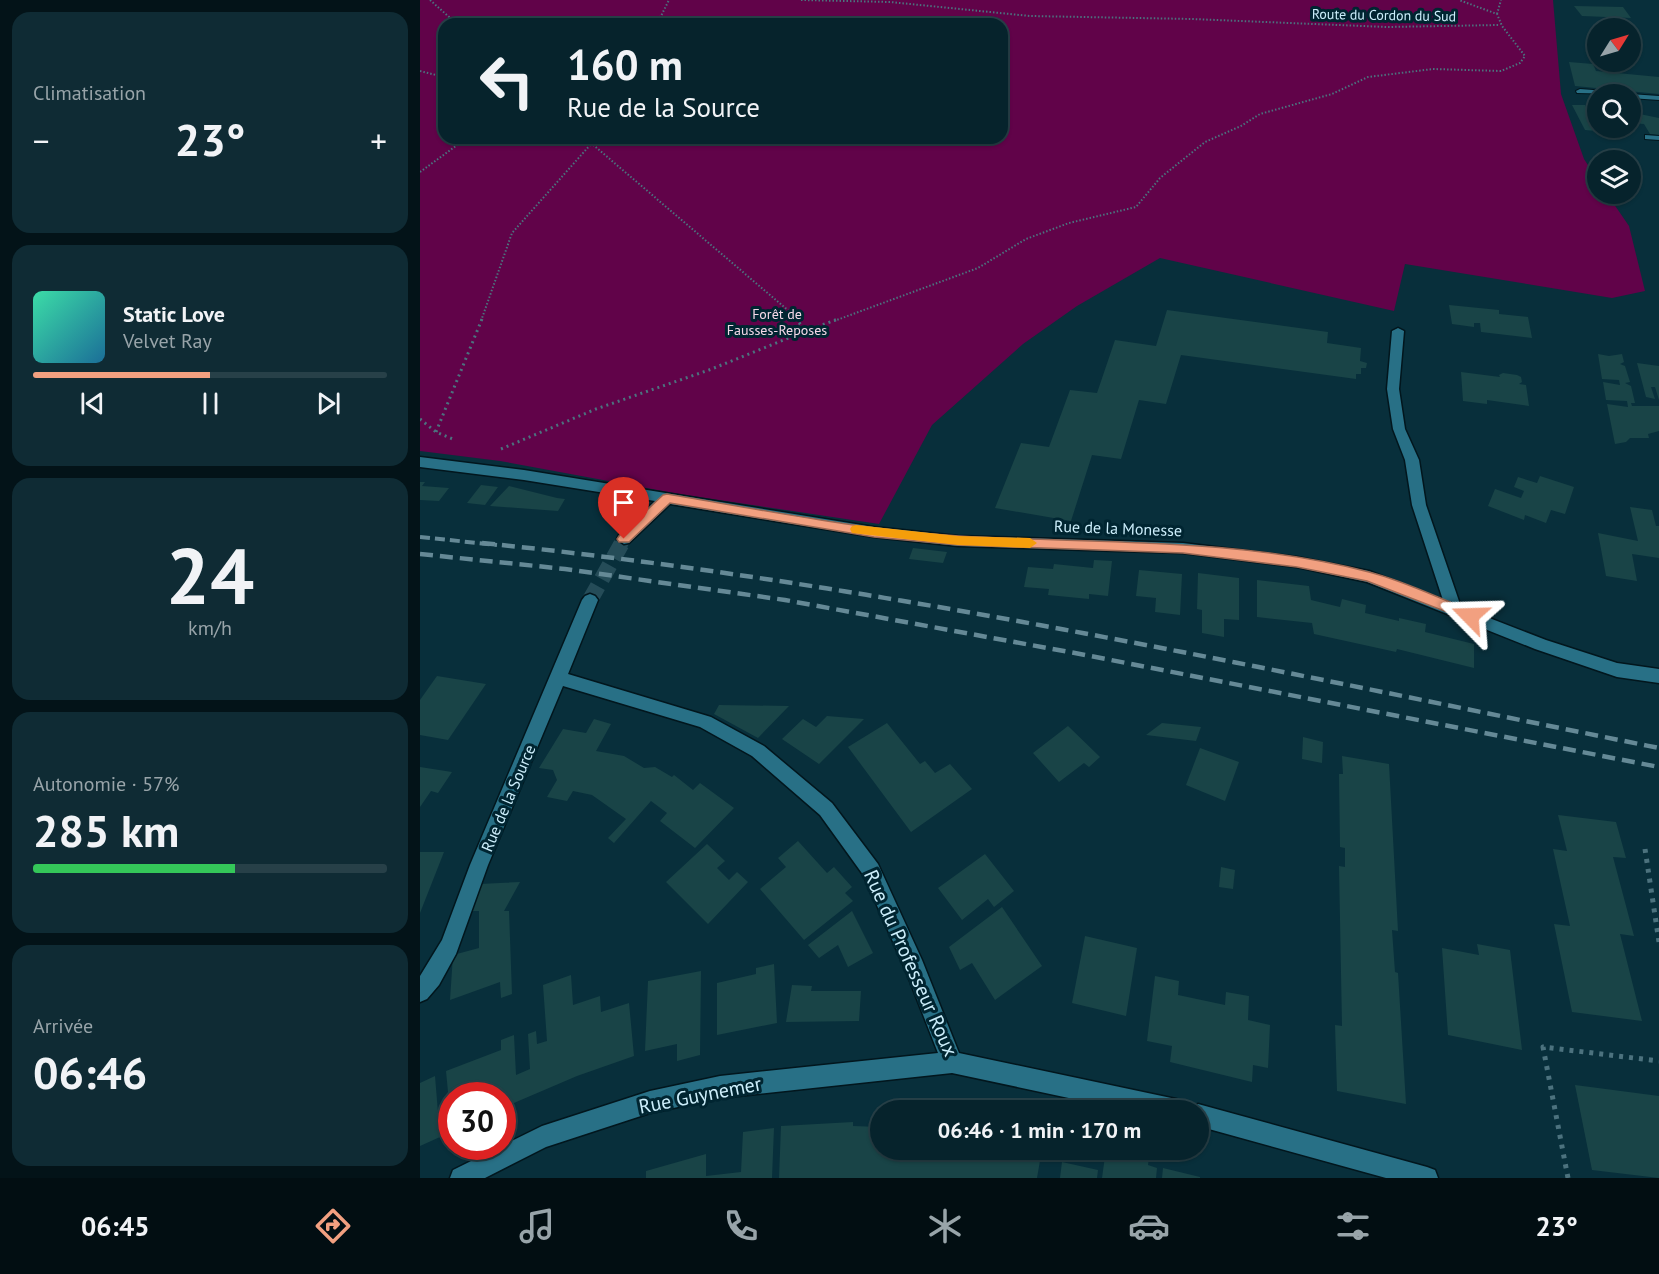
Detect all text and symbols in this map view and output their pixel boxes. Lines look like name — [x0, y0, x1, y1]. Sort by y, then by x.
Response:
street label: Route du Cordon du Sud — [1312, 5, 1456, 25]
north arrow — [1587, 18, 1641, 72]
map controls — [1587, 18, 1641, 204]
text: 160 m — [567, 37, 683, 92]
icon: left — [468, 42, 546, 120]
text: Climatisation — [33, 80, 146, 106]
button: search — [1587, 84, 1641, 138]
text: Rue de la Source — [567, 90, 760, 124]
text: 23° — [175, 110, 245, 168]
text: − — [33, 119, 50, 162]
text: + — [370, 119, 387, 162]
button: layers — [1587, 150, 1641, 204]
text: Static Love — [123, 300, 225, 328]
park label: Forêt de Fausses-Reposes — [727, 305, 827, 339]
text: Velvet Ray — [123, 328, 212, 354]
icon: previous — [76, 387, 109, 420]
icon: pause — [194, 387, 227, 420]
icon: next — [312, 387, 345, 420]
pin — [598, 477, 649, 539]
icon: arrive — [607, 486, 640, 519]
street label: Rue de la Monesse — [1054, 516, 1182, 540]
text: 24 — [166, 525, 254, 626]
position arrow — [1438, 584, 1502, 648]
text: km/h — [188, 615, 232, 641]
street label: Rue de la Source — [476, 741, 540, 855]
text: Autonomie · 57% — [33, 771, 179, 797]
text: 285 km — [33, 801, 179, 859]
street label: Rue du Professeur Roux — [858, 866, 964, 1060]
text: Arrivée — [33, 1013, 93, 1039]
text: 06:46 — [33, 1043, 147, 1101]
street label: Rue Guynemer — [636, 1070, 764, 1120]
speed limit sign: 30 — [438, 1082, 516, 1160]
text: 06:46 · 1 min · 170 m — [938, 1116, 1141, 1144]
icon: directions — [312, 1205, 354, 1247]
icon: music — [516, 1205, 558, 1247]
icon: phone — [720, 1205, 762, 1247]
icon: climate — [924, 1205, 966, 1247]
icon: car — [1128, 1205, 1170, 1247]
icon: filters — [1332, 1205, 1374, 1247]
text: 06:45 — [81, 1209, 150, 1243]
text: 23° — [1536, 1209, 1578, 1243]

